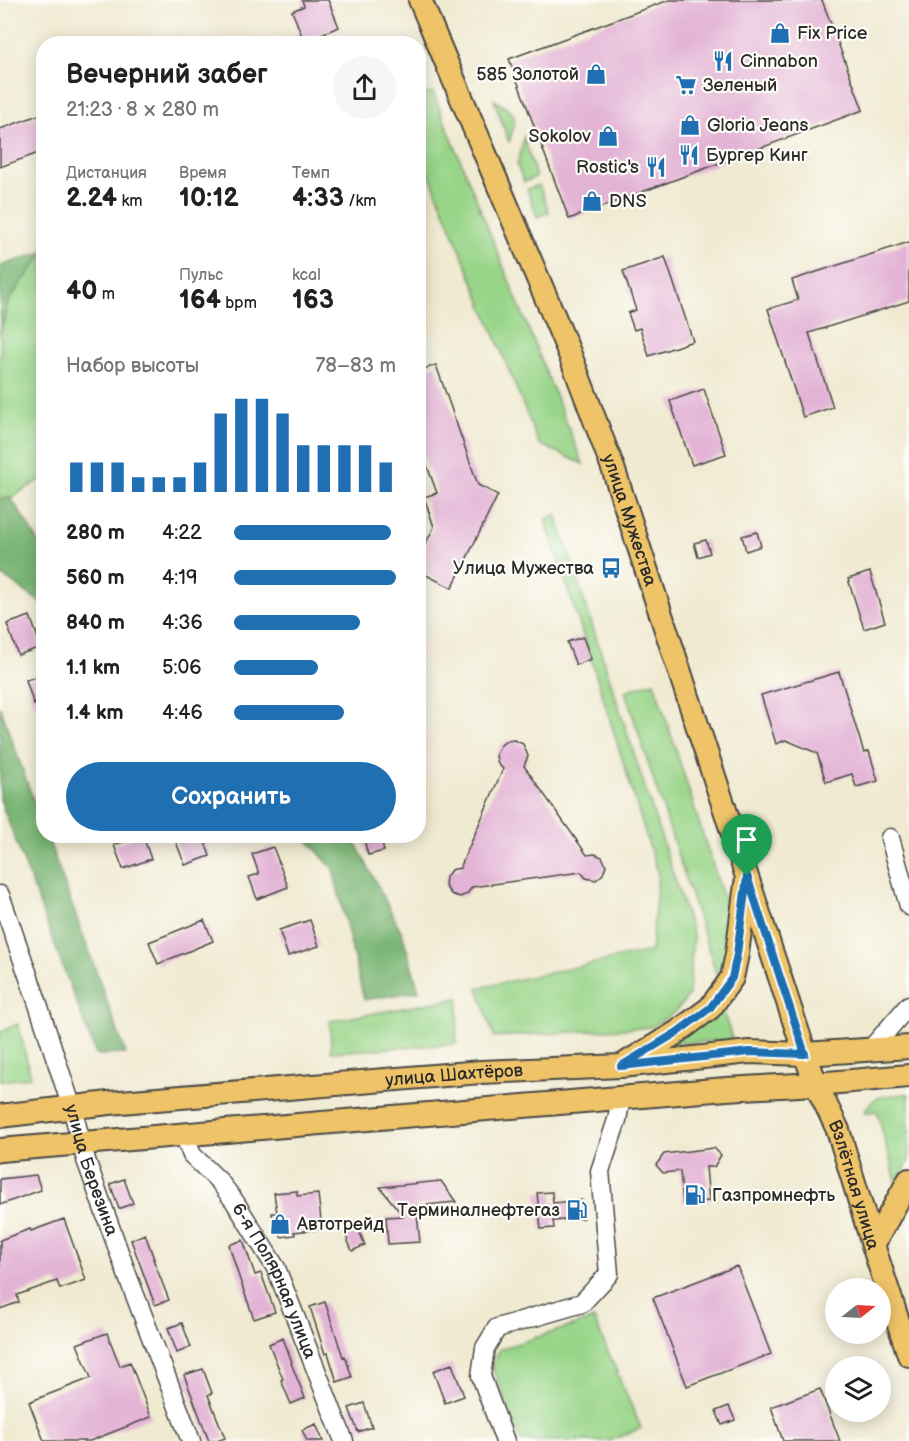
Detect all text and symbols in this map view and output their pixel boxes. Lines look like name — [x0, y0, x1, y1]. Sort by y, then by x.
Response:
shop icon: Fix Price — [768, 21, 792, 45]
place label: Fix Price — [797, 23, 868, 44]
restaurant icon: Cinnabon — [711, 49, 735, 73]
place label: Cinnabon — [740, 51, 818, 72]
button: share — [333, 56, 396, 119]
text: Вечерний забег — [66, 59, 268, 91]
shop icon: 585 Золотой — [584, 62, 608, 86]
place label: 585 Золотой — [476, 64, 579, 85]
supermarket icon: Зеленый — [674, 73, 698, 97]
place label: Зеленый — [703, 75, 777, 96]
text: 21:23 · 8 × 280 m — [66, 98, 219, 122]
shop icon: Gloria Jeans — [678, 113, 702, 137]
place label: Gloria Jeans — [707, 115, 808, 136]
shop icon: Sokolov — [596, 124, 620, 148]
place label: Sokolov — [529, 126, 591, 147]
restaurant icon: Бургер Кинг — [677, 143, 701, 167]
place label: Бургер Кинг — [706, 145, 808, 166]
restaurant icon: Rostic's — [644, 155, 668, 179]
place label: Rostic's — [576, 157, 639, 178]
text: Дистанция — [66, 164, 147, 183]
text: Время — [179, 164, 227, 183]
text: Темп — [292, 164, 330, 183]
text: 2.24 — [66, 183, 117, 214]
text: 10:12 — [179, 183, 239, 214]
text: 4:33 — [292, 183, 344, 214]
shop icon: DNS — [580, 189, 604, 213]
place label: DNS — [609, 191, 647, 212]
text: km — [117, 192, 143, 211]
text: /km — [344, 192, 377, 211]
text: Пульс — [179, 266, 223, 285]
text: kcal — [292, 266, 321, 285]
text: 40 — [66, 276, 98, 307]
text: m — [98, 285, 115, 304]
text: 164 — [179, 285, 221, 316]
text: 163 — [292, 285, 334, 316]
text: bpm — [221, 294, 257, 313]
text: Набор высоты — [66, 354, 199, 378]
text: 78–83 m — [315, 354, 396, 378]
street label: улица Мужества — [598, 451, 662, 589]
text: 280 m — [66, 521, 125, 545]
text: 4:22 — [162, 521, 202, 545]
bus stop icon: Улица Мужества — [599, 556, 623, 580]
place label: Улица Мужества — [453, 558, 594, 579]
text: 560 m — [66, 566, 125, 590]
text: 4:19 — [162, 566, 198, 590]
text: 840 m — [66, 611, 125, 635]
text: 4:36 — [162, 611, 203, 635]
text: 1.1 km — [66, 656, 120, 680]
text: 5:06 — [162, 656, 201, 680]
text: 1.4 km — [66, 701, 124, 725]
text: 4:46 — [162, 701, 203, 725]
button: Сохранить — [66, 762, 396, 831]
pin — [721, 814, 772, 876]
icon: arrive — [730, 823, 763, 856]
street label: улица Шахтёров — [384, 1060, 524, 1090]
street label: улица Березина — [61, 1102, 123, 1239]
street label: Взлётная улица — [824, 1116, 884, 1252]
fuel station icon: Газпромнефть — [683, 1183, 707, 1207]
place label: Газпромнефть — [712, 1185, 835, 1206]
fuel station icon: Терминалнефтегаз — [565, 1198, 589, 1222]
street label: 6-я Полярная улица — [228, 1199, 321, 1362]
place label: Терминалнефтегаз — [397, 1200, 560, 1221]
shop icon: Автотрейд — [268, 1212, 292, 1236]
place label: Автотрейд — [296, 1214, 384, 1235]
north arrow — [825, 1278, 891, 1344]
map controls — [825, 1278, 891, 1422]
button: layers — [825, 1356, 891, 1422]

